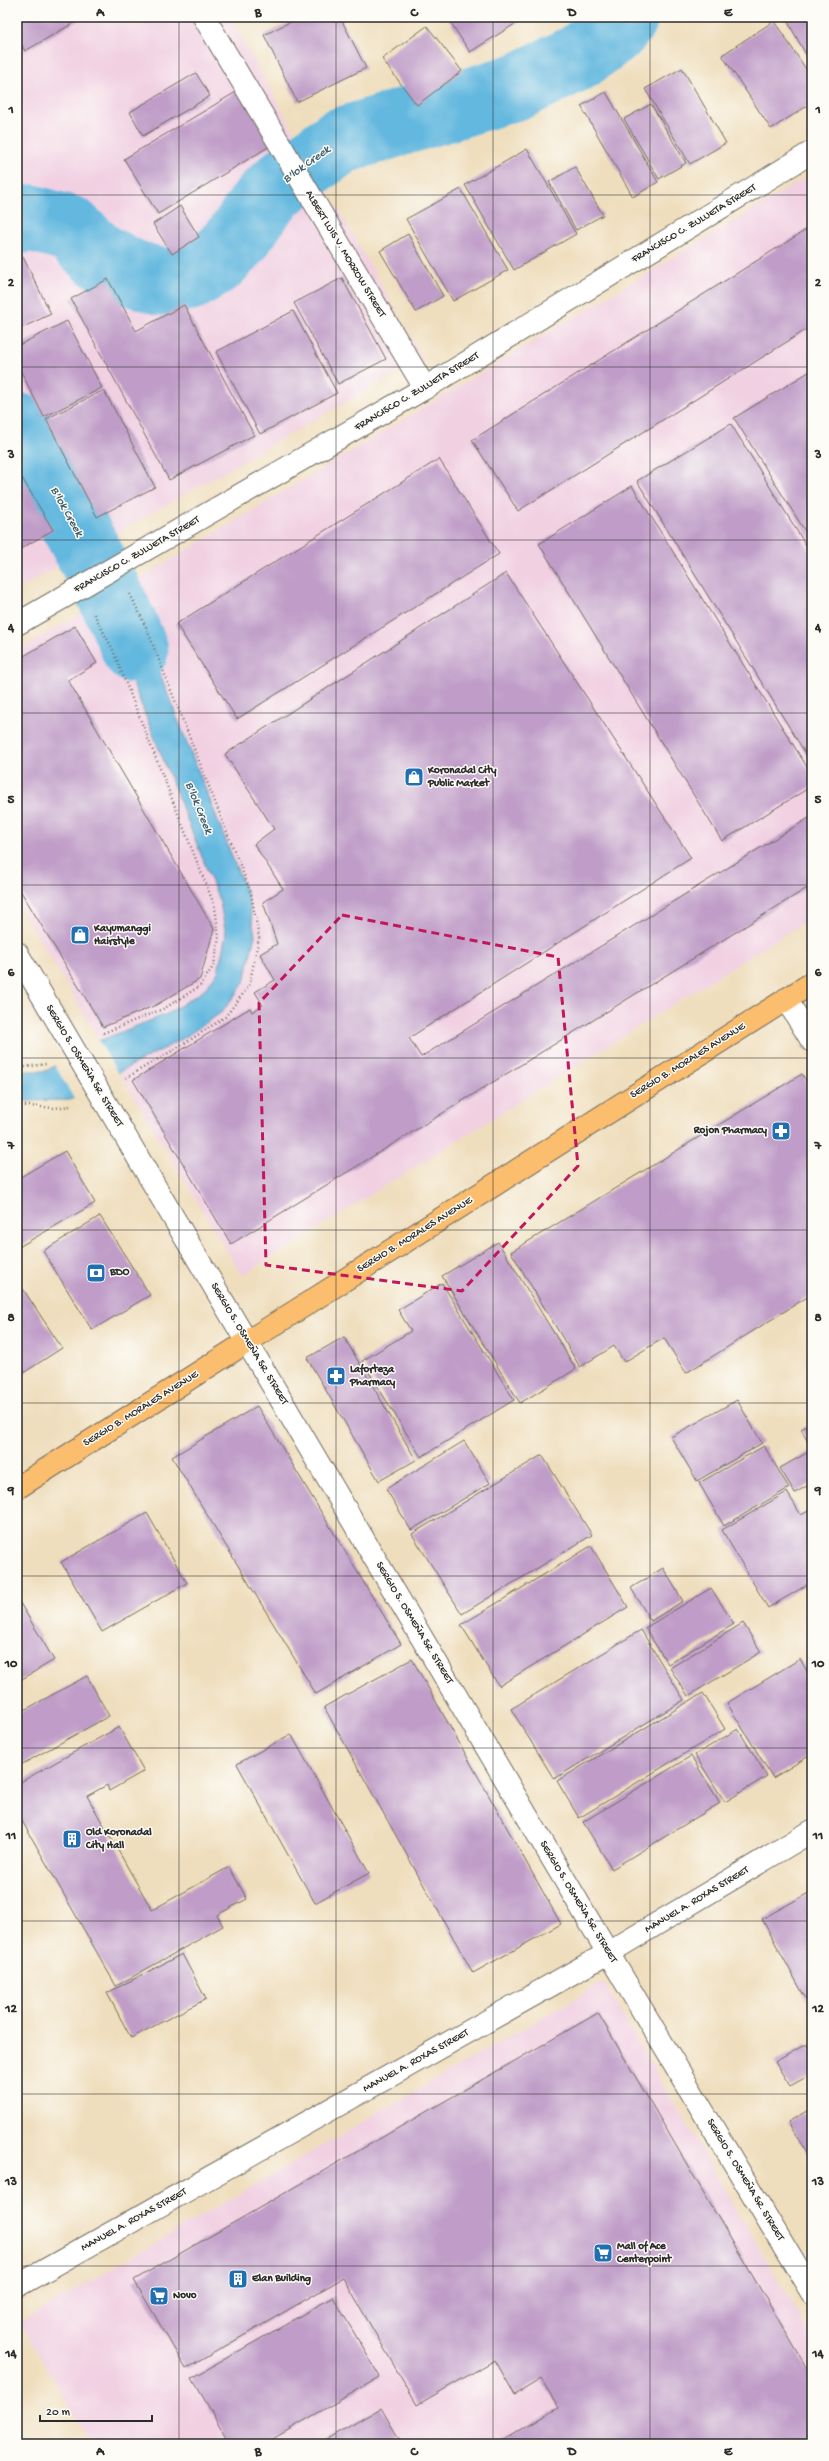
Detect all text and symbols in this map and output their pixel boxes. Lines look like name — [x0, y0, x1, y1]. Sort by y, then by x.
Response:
text: A — [95, 6, 105, 21]
text: B — [254, 6, 263, 21]
text: C — [409, 6, 419, 21]
text: D — [567, 6, 577, 21]
text: E — [724, 6, 733, 21]
text: 1 — [7, 103, 14, 118]
text: 1 — [814, 103, 821, 118]
water label: B'lok Creek — [281, 142, 335, 187]
street label: FRANCISCO C. ZULUETA STREET — [629, 182, 759, 266]
street label: ALBERT LUIS V. MORROW STREET — [302, 188, 388, 320]
text: 2 — [8, 276, 15, 291]
text: 2 — [815, 276, 822, 291]
street label: FRANCISCO C. ZULUETA STREET — [352, 350, 482, 434]
text: 3 — [7, 448, 15, 463]
text: 3 — [814, 448, 822, 463]
water label: B'lok Creek — [47, 485, 86, 541]
street label: FRANCISCO C. ZULUETA STREET — [71, 514, 203, 596]
text: 4 — [7, 621, 15, 636]
text: 4 — [814, 621, 822, 636]
place label: Koronadal City Public Market — [427, 764, 497, 790]
shop icon: Koronadal City Public Market — [403, 766, 425, 788]
water label: B'lok Creek — [181, 780, 215, 838]
text: 5 — [8, 793, 15, 808]
text: 5 — [815, 793, 822, 808]
place label: Kayumanggi Hairstyle — [93, 923, 151, 948]
shop icon: Kayumanggi Hairstyle — [69, 924, 91, 946]
text: 6 — [8, 966, 15, 981]
text: 6 — [815, 966, 822, 981]
street label: SERGIO S. OSMEÑA SR. STREET — [43, 1003, 126, 1130]
street label: SERGIO B. MORALES AVENUE — [628, 1020, 749, 1101]
pharmacy icon: Rojon Pharmacy — [770, 1120, 792, 1142]
place label: Rojon Pharmacy — [693, 1125, 768, 1137]
text: 7 — [7, 1139, 16, 1154]
text: 7 — [814, 1139, 823, 1154]
street label: SERGIO B. MORALES AVENUE — [355, 1194, 476, 1275]
bank icon: BDO — [85, 1262, 107, 1284]
place label: BDO — [109, 1267, 130, 1279]
street label: SERGIO S. OSMEÑA SR. STREET — [208, 1281, 291, 1408]
text: 8 — [7, 1311, 15, 1326]
text: 8 — [814, 1311, 822, 1326]
place label: Laforteza Pharmacy — [349, 1363, 396, 1389]
pharmacy icon: Laforteza Pharmacy — [325, 1365, 347, 1387]
street label: SERGIO B. MORALES AVENUE — [81, 1368, 202, 1449]
text: 9 — [7, 1484, 15, 1499]
text: 9 — [814, 1484, 822, 1499]
street label: SERGIO S. OSMEÑA SR. STREET — [373, 1560, 456, 1687]
text: 10 — [4, 1657, 18, 1672]
text: 10 — [811, 1657, 825, 1672]
place label: Old Koronadal City Hall — [85, 1827, 152, 1852]
building icon: Old Koronadal City Hall — [61, 1828, 83, 1850]
text: 11 — [5, 1829, 16, 1844]
text: 11 — [812, 1829, 823, 1844]
street label: SERGIO S. OSMEÑA SR. STREET — [537, 1839, 620, 1966]
street label: MANUEL A. ROXAS STREET — [643, 1864, 752, 1936]
text: 12 — [4, 2002, 17, 2017]
text: 12 — [811, 2002, 824, 2017]
street label: MANUEL A. ROXAS STREET — [361, 2027, 472, 2095]
street label: SERGIO S. OSMEÑA SR. STREET — [704, 2117, 787, 2244]
text: 13 — [4, 2175, 17, 2190]
text: 13 — [811, 2175, 824, 2190]
street label: MANUEL A. ROXAS STREET — [79, 2186, 190, 2254]
place label: Mall of Ace Centerpoint — [616, 2240, 673, 2266]
supermarket icon: Mall of Ace Centerpoint — [592, 2242, 614, 2264]
building icon: Elan Building — [227, 2268, 249, 2290]
place label: Elan Building — [251, 2273, 312, 2286]
supermarket icon: Novo — [148, 2285, 170, 2307]
place label: Novo — [173, 2290, 197, 2302]
text: 14 — [4, 2347, 18, 2362]
text: 14 — [811, 2347, 825, 2362]
scale bar — [40, 2397, 152, 2423]
text: 20 m — [46, 2406, 71, 2420]
text: A — [95, 2445, 105, 2460]
text: B — [254, 2445, 263, 2460]
text: C — [409, 2445, 419, 2460]
text: D — [567, 2445, 577, 2460]
text: E — [724, 2445, 733, 2460]

